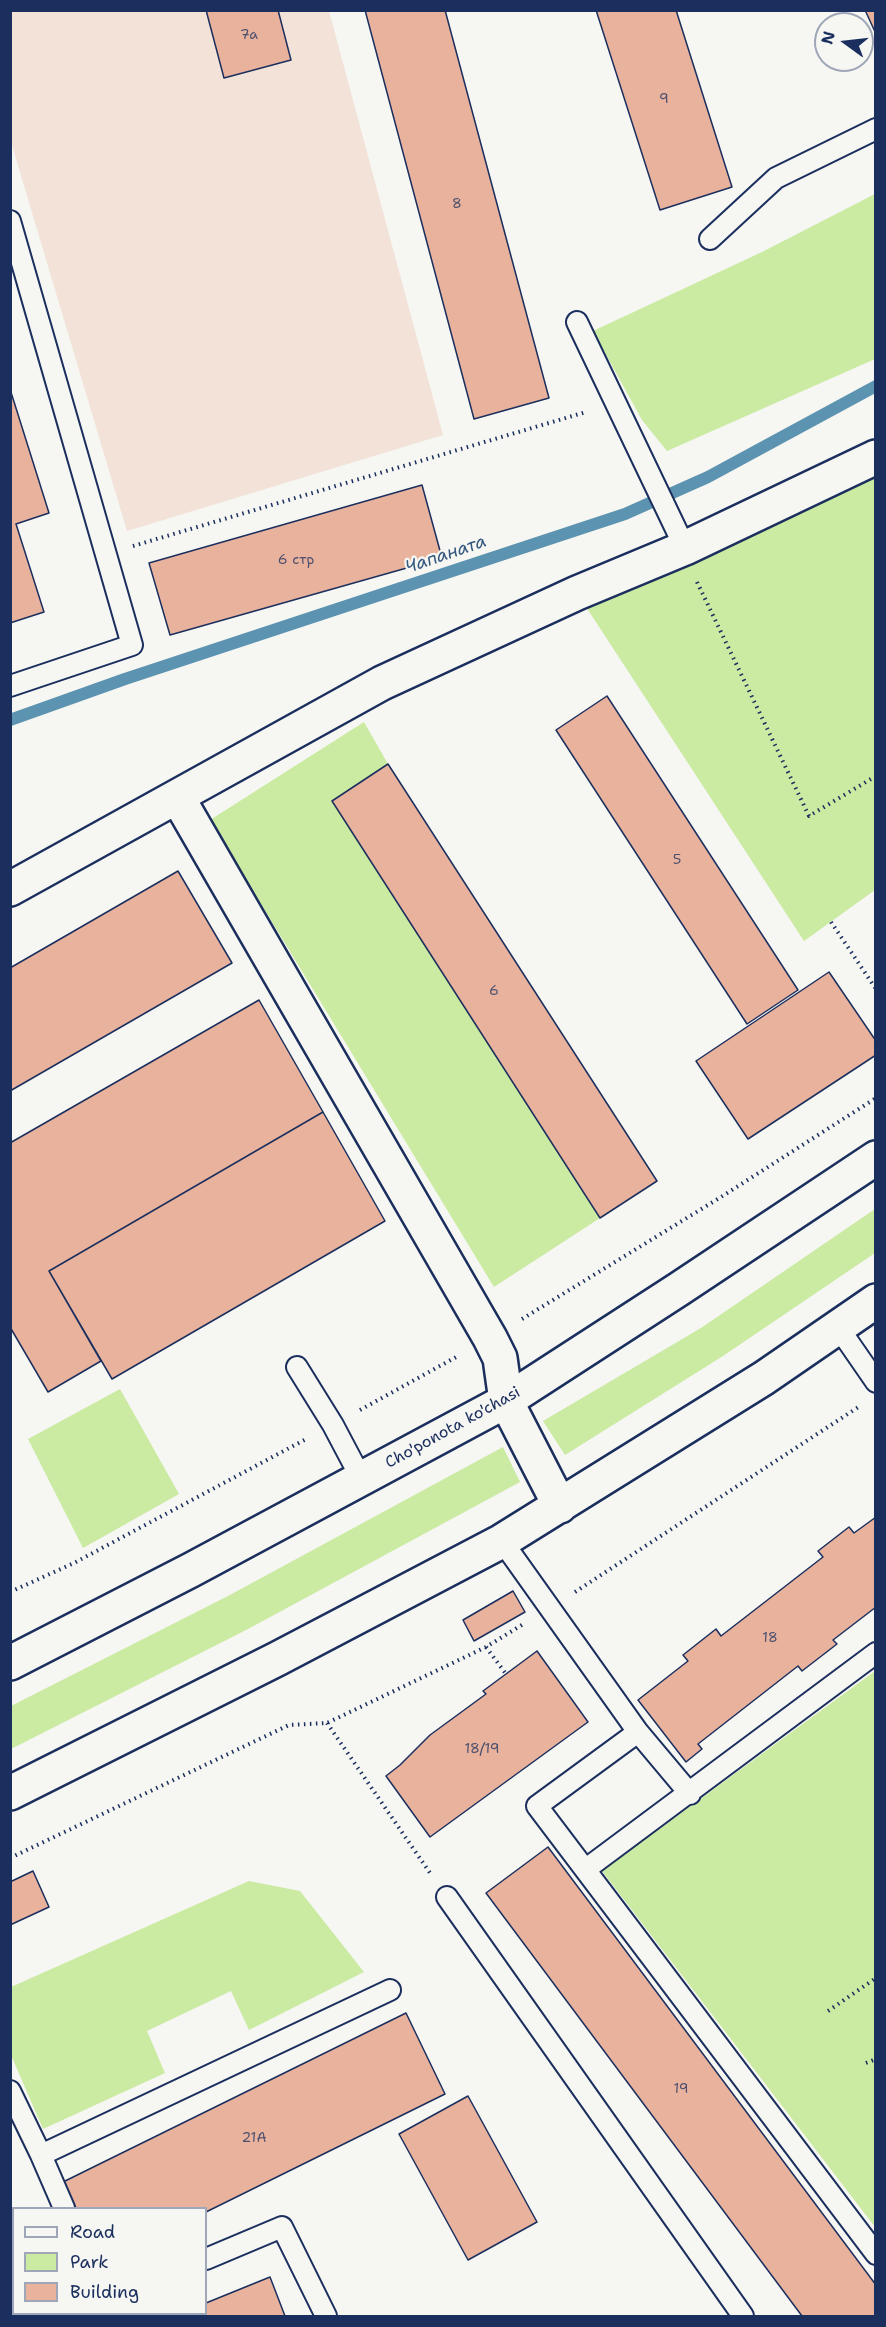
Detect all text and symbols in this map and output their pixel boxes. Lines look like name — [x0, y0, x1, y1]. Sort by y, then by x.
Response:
north arrow — [814, 12, 874, 72]
house number: 7a — [240, 27, 258, 43]
text: N — [816, 29, 840, 47]
house number: 9 — [659, 91, 669, 107]
house number: 8 — [452, 196, 462, 212]
water label: Чапаната — [403, 531, 489, 579]
house number: 6 cтр — [278, 552, 314, 568]
house number: 5 — [673, 852, 681, 868]
house number: 6 — [489, 983, 499, 999]
street label: Cho'ponota ko'chasi — [382, 1383, 524, 1473]
house number: 18 — [762, 1630, 778, 1646]
house number: 18/19 — [464, 1741, 500, 1757]
house number: 19 — [673, 2081, 689, 2097]
house number: 21А — [241, 2130, 267, 2146]
legend — [12, 2207, 207, 2315]
text: Road — [70, 2220, 115, 2244]
text: Park — [70, 2250, 109, 2274]
text: Building — [70, 2280, 139, 2304]

